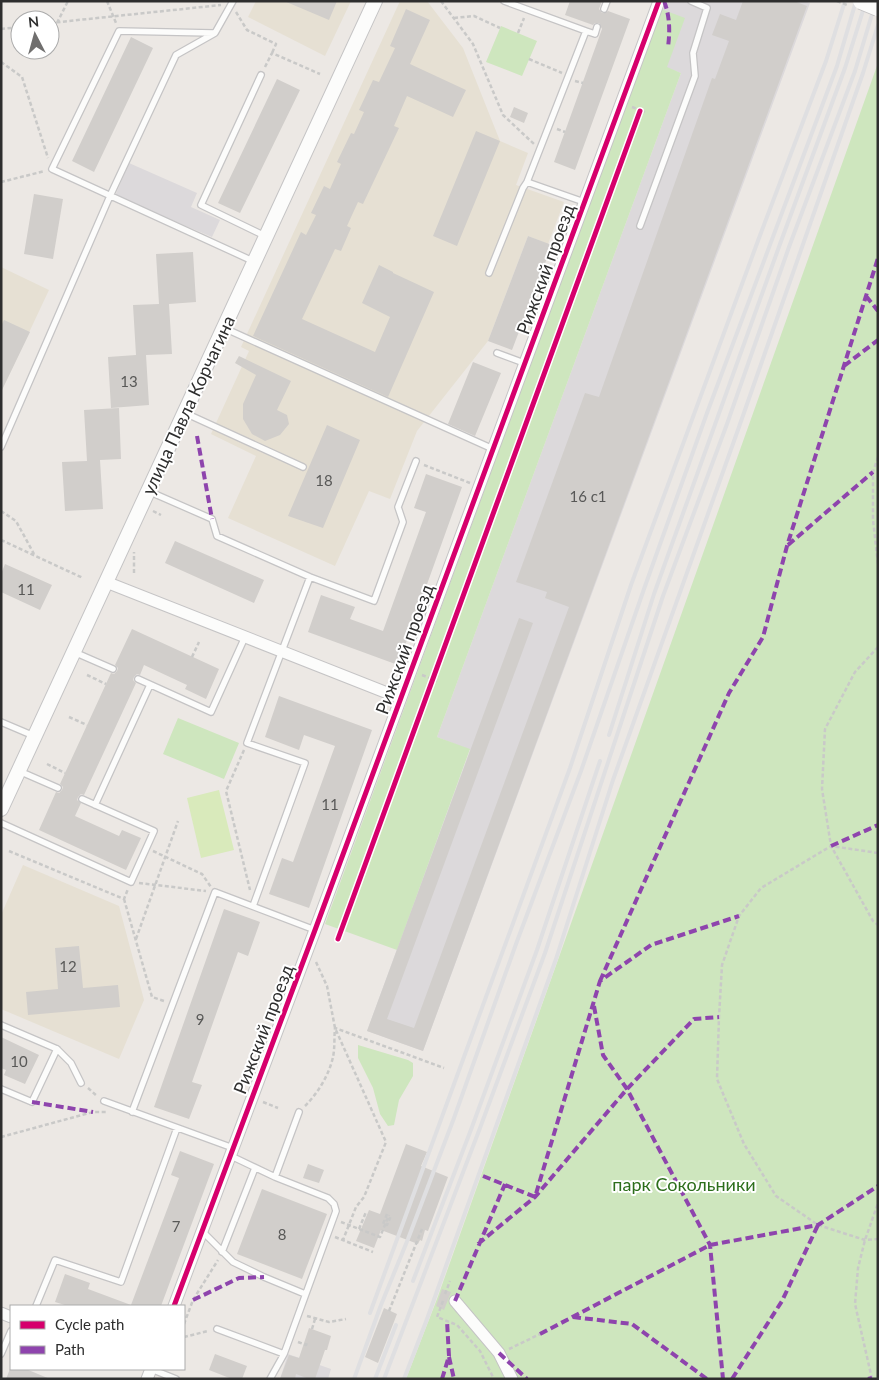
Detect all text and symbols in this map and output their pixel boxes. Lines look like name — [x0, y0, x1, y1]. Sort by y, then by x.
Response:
north arrow — [10, 10, 60, 60]
text: N — [27, 13, 40, 31]
street label: Рижский проезд — [511, 201, 579, 337]
street label: улица Павла Корчагина — [137, 312, 239, 498]
house number: 13 — [120, 372, 138, 390]
house number: 18 — [315, 471, 333, 489]
house number: 16 с1 — [569, 487, 607, 505]
house number: 11 — [17, 580, 35, 598]
street label: Рижский проезд — [370, 581, 438, 717]
house number: 11 — [321, 795, 339, 813]
house number: 12 — [59, 957, 77, 975]
street label: Рижский проезд — [228, 961, 298, 1097]
house number: 9 — [196, 1010, 204, 1028]
house number: 10 — [10, 1052, 28, 1070]
park label: парк Сокольники — [612, 1173, 756, 1195]
house number: 7 — [172, 1217, 181, 1235]
house number: 8 — [278, 1225, 286, 1243]
legend — [10, 1305, 185, 1370]
text: Cycle path — [55, 1315, 124, 1333]
text: Path — [55, 1340, 85, 1358]

